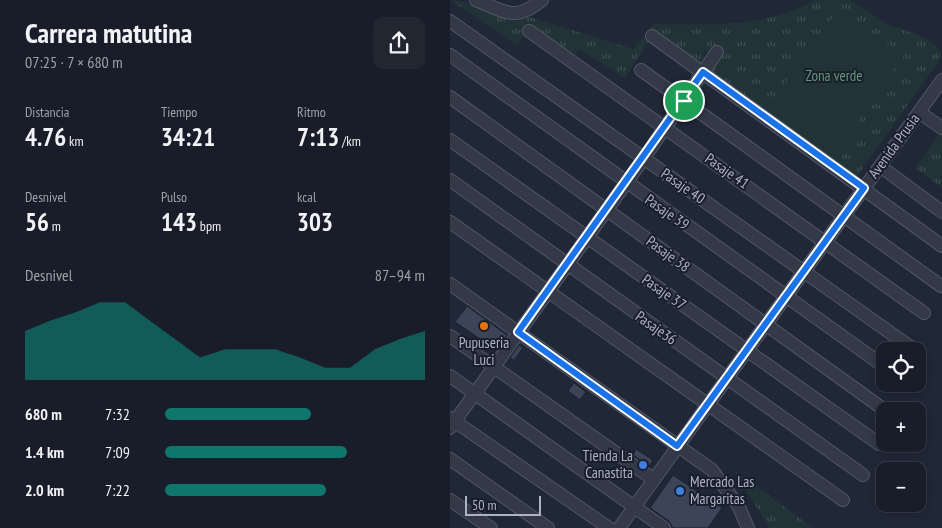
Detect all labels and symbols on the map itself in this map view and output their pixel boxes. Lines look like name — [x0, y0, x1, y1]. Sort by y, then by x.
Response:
park label: Zona verde — [806, 66, 863, 85]
pin — [663, 80, 705, 122]
street label: Avenida Prusia — [864, 110, 923, 182]
street label: Pasaje 41 — [702, 149, 753, 193]
street label: Pasaje 40 — [658, 164, 709, 208]
street label: Pasaje 39 — [642, 190, 693, 234]
street label: Pasaje 38 — [643, 231, 694, 276]
street label: Pasaje 37 — [639, 270, 690, 314]
street label: Pasaje36 — [632, 307, 681, 349]
marker: Pupuseria Luci — [478, 320, 490, 332]
place label: Pupuseria Luci — [459, 333, 509, 369]
place label: Tienda La Canastita — [583, 446, 633, 482]
marker: Tienda La Canastita — [637, 459, 649, 471]
place label: Mercado Las Margaritas — [690, 472, 754, 508]
marker: Mercado Las Margaritas — [674, 485, 686, 497]
scale bar — [465, 493, 541, 516]

